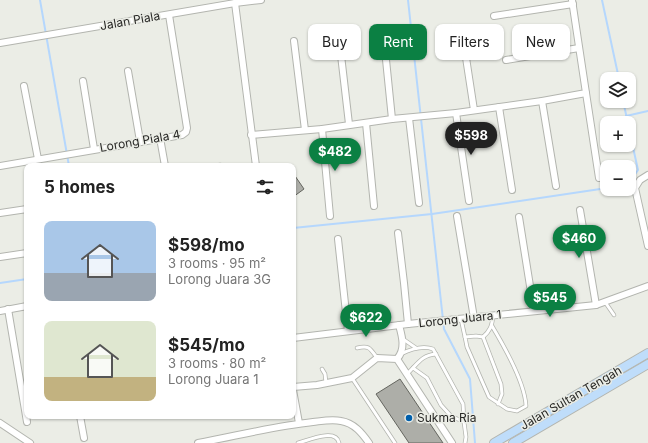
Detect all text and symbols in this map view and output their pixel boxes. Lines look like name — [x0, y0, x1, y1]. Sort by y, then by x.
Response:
street label: Jalan Piala — [99, 8, 161, 33]
chip: Buy — [308, 24, 361, 60]
chip: Rent — [369, 24, 427, 60]
chip: Filters — [435, 24, 504, 60]
chip: New — [512, 24, 570, 60]
map controls — [600, 72, 636, 196]
button: layers — [600, 72, 636, 108]
button: + — [600, 116, 636, 152]
pin: $598 — [447, 122, 495, 156]
street label: Lorong Piala 4 — [99, 126, 182, 155]
text: $598 — [454, 127, 488, 143]
pin: $482 — [311, 138, 359, 172]
text: $482 — [318, 143, 352, 159]
button: − — [600, 160, 636, 196]
icon: filters — [254, 176, 276, 198]
text: 5 homes — [44, 177, 115, 197]
pin: $460 — [555, 225, 603, 259]
text: $460 — [562, 230, 596, 246]
text: $598/mo — [168, 235, 245, 255]
icon: home — [76, 237, 124, 285]
text: 3 rooms · 95 m² — [168, 255, 266, 271]
text: Lorong Juara 3G — [168, 271, 271, 287]
pin: $545 — [526, 284, 574, 318]
text: $545 — [533, 289, 567, 305]
pin: $622 — [342, 304, 390, 338]
street label: Lorong Juara 1 — [418, 307, 502, 330]
text: $622 — [349, 309, 383, 325]
text: $545/mo — [168, 335, 245, 355]
icon: home — [76, 337, 124, 385]
text: 3 rooms · 80 m² — [168, 355, 266, 371]
street label: Jalan Sultan Tengah — [517, 362, 624, 433]
text: Lorong Juara 1 — [168, 371, 258, 387]
place label: Sukma Ria — [417, 410, 476, 425]
marker: Sukma Ria — [404, 413, 414, 423]

